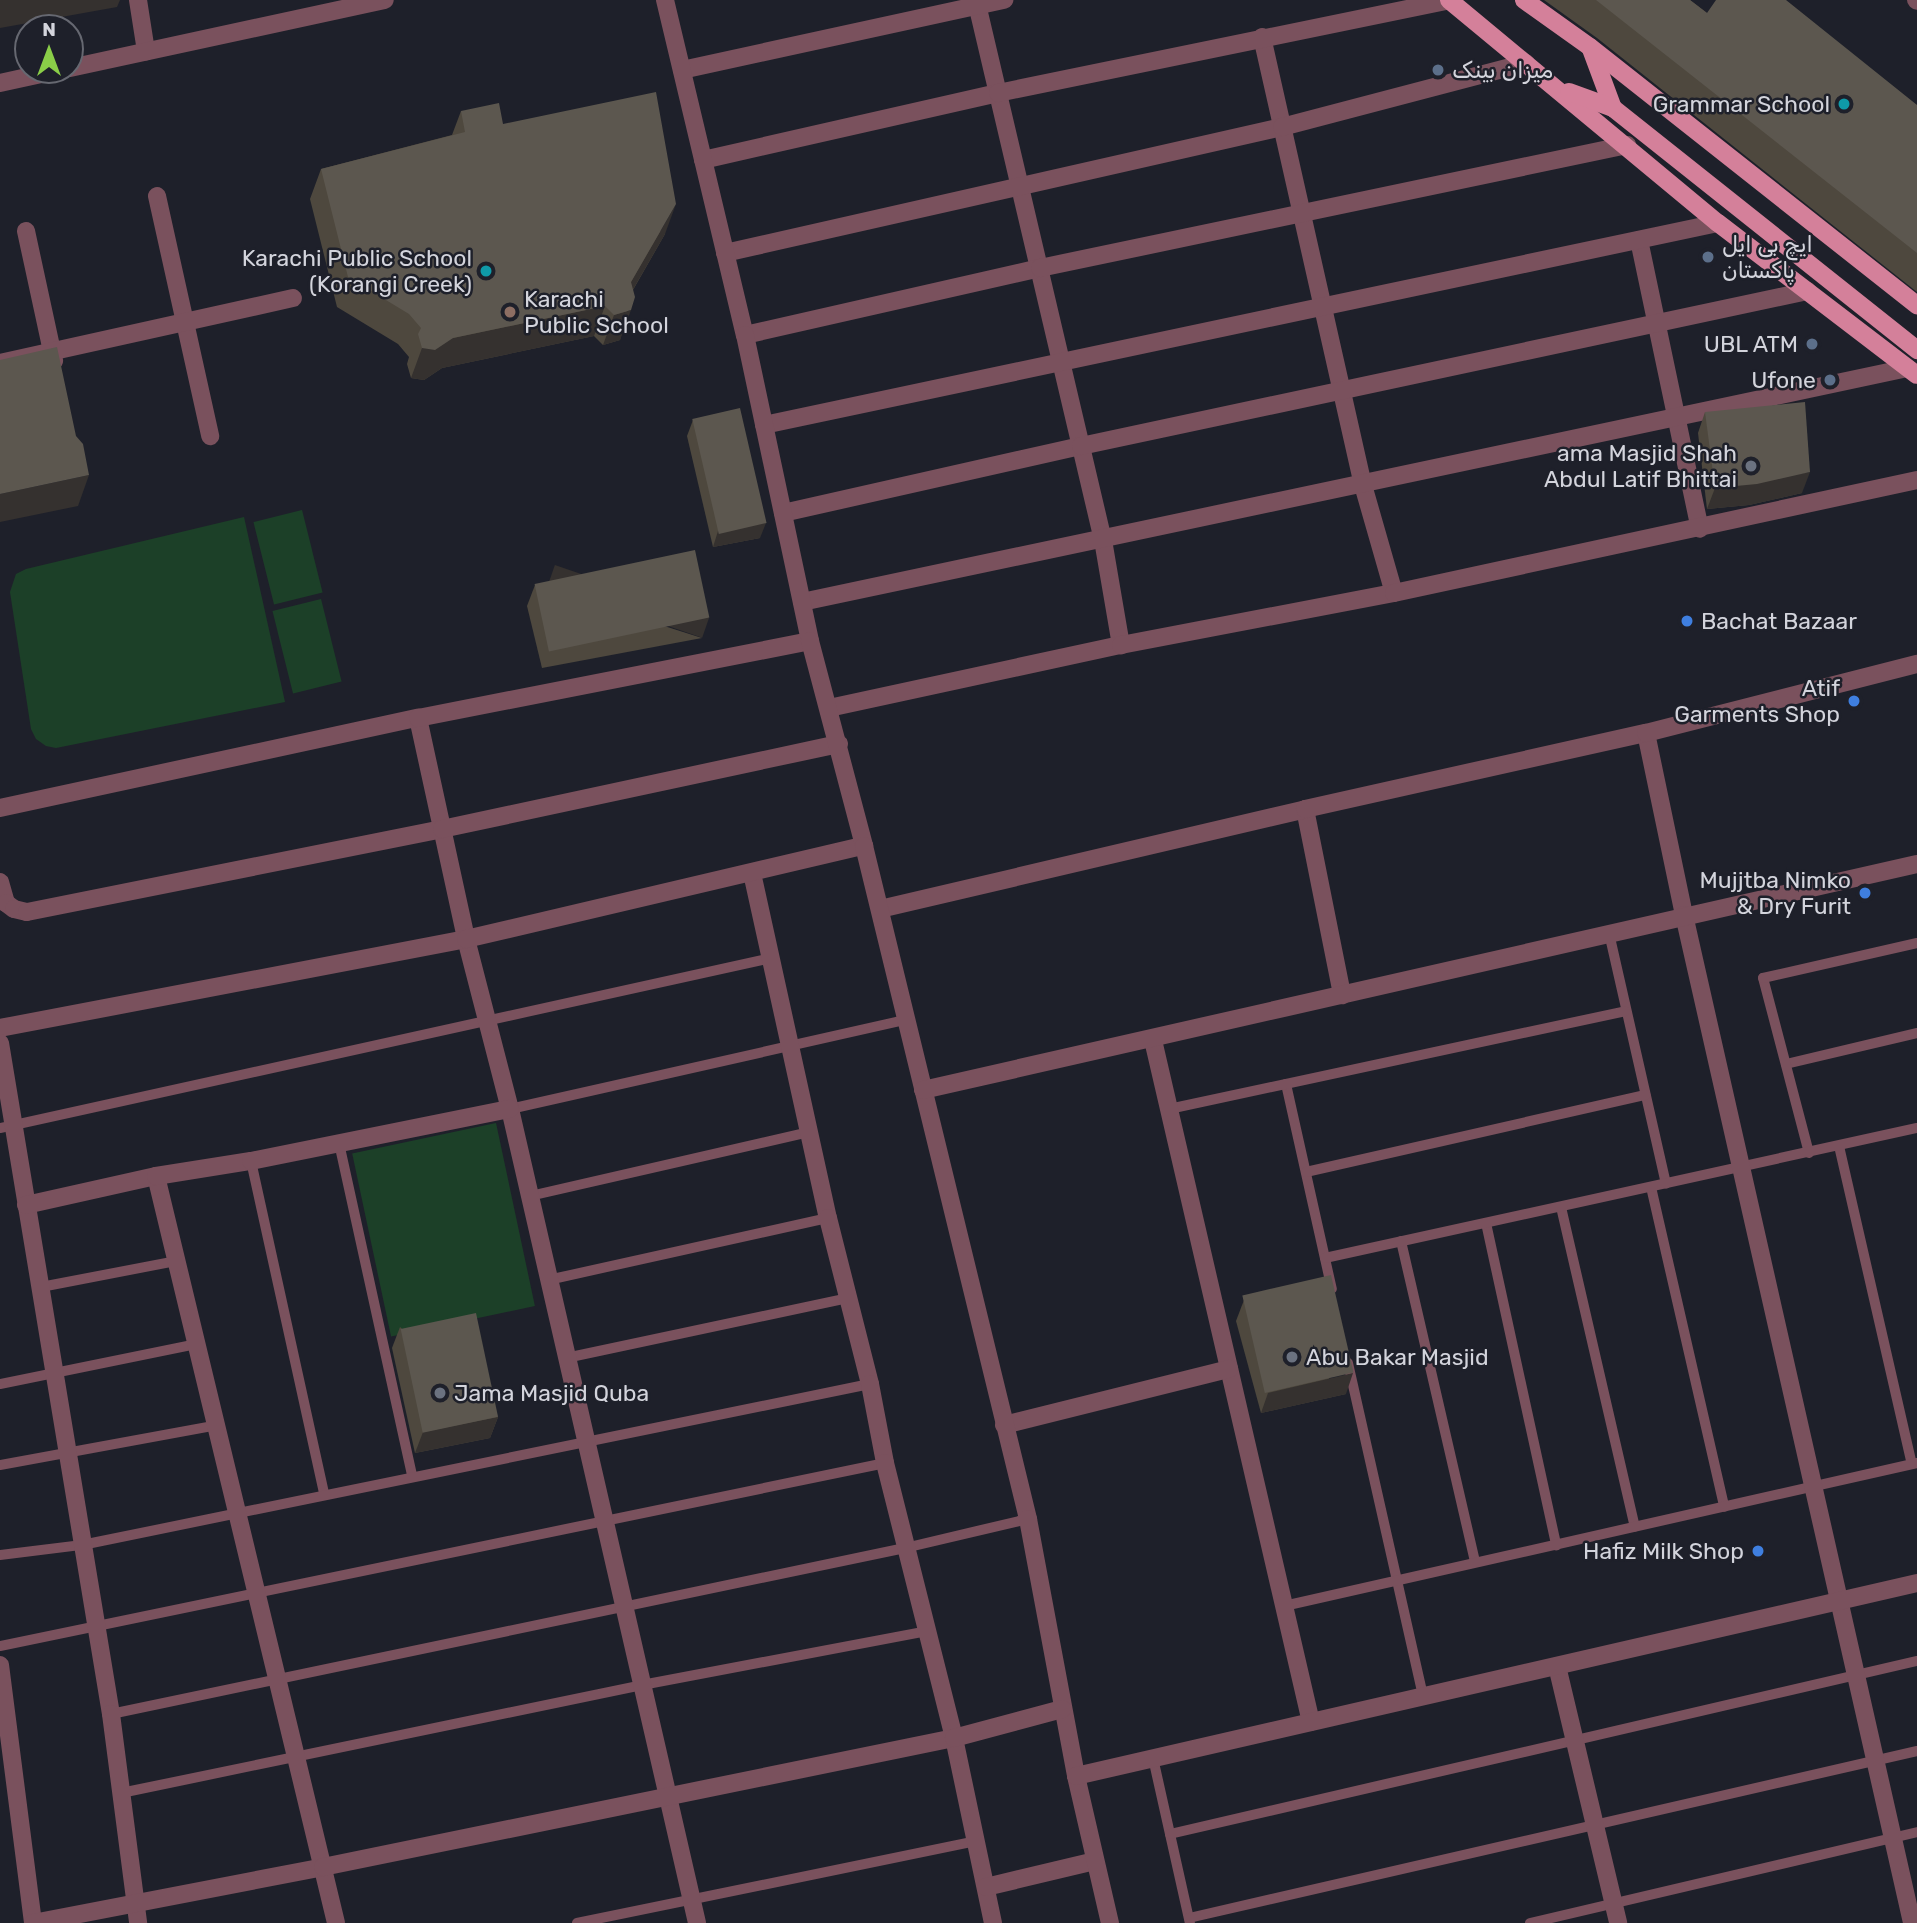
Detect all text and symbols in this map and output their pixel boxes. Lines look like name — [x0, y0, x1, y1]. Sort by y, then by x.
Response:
north arrow — [14, 14, 84, 84]
text: N — [42, 18, 56, 41]
place label: میزان بینک — [1452, 56, 1553, 84]
marker: میزان بینک — [1430, 62, 1446, 78]
place label: Grammar School — [1652, 90, 1830, 118]
marker: Grammar School — [1836, 96, 1852, 112]
place label: ایچ بی ایل پاکستان — [1722, 230, 1813, 284]
place label: Karachi Public School (Korangi Creek) — [242, 244, 472, 298]
marker: ایچ بی ایل پاکستان — [1700, 249, 1716, 265]
marker: Karachi Public School (Korangi Creek) — [478, 263, 494, 279]
place label: Karachi Public School — [524, 285, 669, 339]
marker: Karachi Public School — [502, 304, 518, 320]
place label: UBL ATM — [1703, 330, 1798, 358]
marker: UBL ATM — [1804, 336, 1820, 352]
place label: Ufone — [1751, 366, 1816, 394]
marker: Ufone — [1822, 372, 1838, 388]
place label: ama Masjid Shah Abdul Latif Bhittai — [1543, 439, 1737, 493]
marker: ama Masjid Shah Abdul Latif Bhittai — [1743, 458, 1759, 474]
place label: Bachat Bazaar — [1701, 607, 1857, 635]
marker: Bachat Bazaar — [1679, 613, 1695, 629]
place label: Atif Garments Shop — [1674, 674, 1840, 728]
marker: Atif Garments Shop — [1846, 693, 1862, 709]
place label: Mujjtba Nimko & Dry Furit — [1700, 866, 1851, 920]
marker: Mujjtba Nimko & Dry Furit — [1857, 885, 1873, 901]
place label: Abu Bakar Masjid — [1306, 1343, 1489, 1371]
marker: Abu Bakar Masjid — [1284, 1349, 1300, 1365]
place label: Jama Masjid Quba — [454, 1379, 649, 1407]
marker: Jama Masjid Quba — [432, 1385, 448, 1401]
place label: Hafiz Milk Shop — [1583, 1537, 1744, 1565]
marker: Hafiz Milk Shop — [1750, 1543, 1766, 1559]

